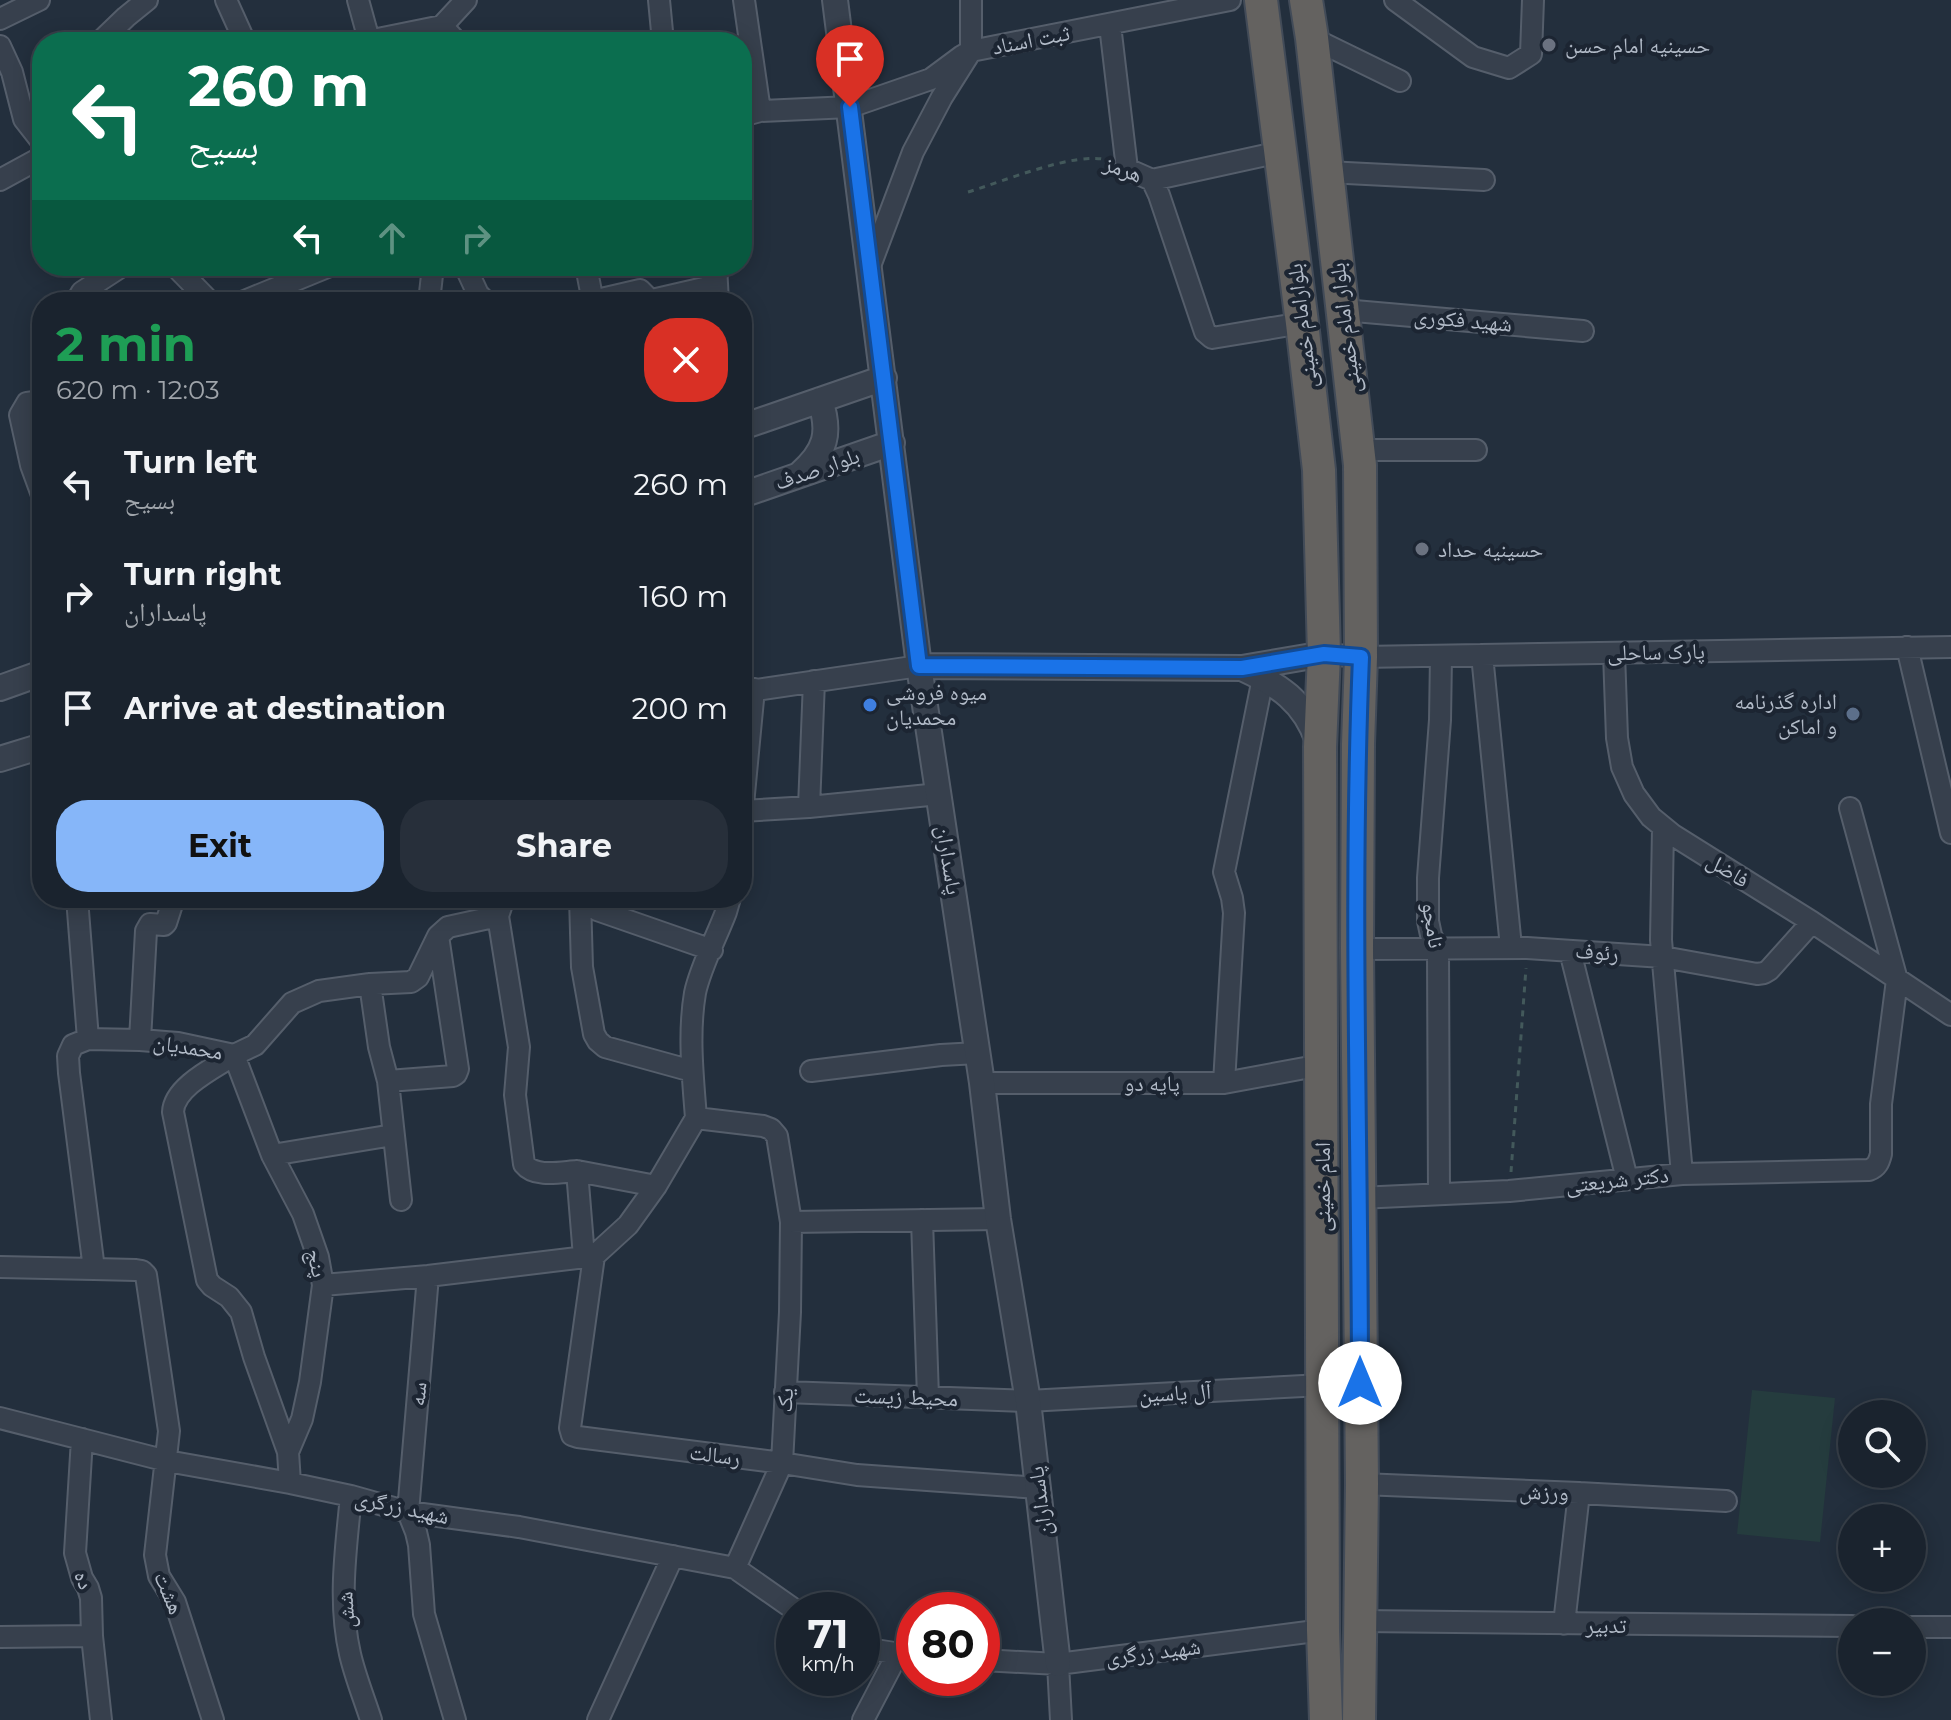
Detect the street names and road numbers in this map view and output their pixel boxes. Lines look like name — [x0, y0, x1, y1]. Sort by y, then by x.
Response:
street label: ثبت اسناد — [990, 19, 1072, 61]
street label: هرمز — [1099, 149, 1146, 188]
street label: بلوار امام خمینی — [1324, 261, 1367, 395]
street label: بلوارامام خمینی — [1281, 262, 1324, 390]
street label: شهید فکوری — [1413, 302, 1513, 338]
street label: بلوار صدف — [771, 442, 863, 496]
street label: پارک ساحلی — [1607, 638, 1705, 667]
street label: پاسداران — [930, 823, 968, 897]
street label: فاضل — [1702, 847, 1754, 893]
street label: نامجو — [1416, 900, 1450, 950]
street label: رئوف — [1574, 937, 1620, 967]
street label: محمدیان — [151, 1028, 225, 1066]
street label: پایه دو — [1124, 1070, 1180, 1097]
street label: امام خمینی — [1309, 1142, 1337, 1232]
street label: دکتر شریعتی — [1564, 1161, 1670, 1199]
street label: پنج — [300, 1246, 333, 1280]
street label: آل یاسین — [1138, 1378, 1212, 1408]
street label: سه — [403, 1381, 433, 1407]
street label: محیط زیست — [854, 1382, 958, 1412]
street label: یک — [771, 1387, 799, 1413]
street label: رسالت — [688, 1438, 742, 1472]
street label: پاسداران — [1022, 1465, 1058, 1537]
street label: ورزش — [1519, 1478, 1569, 1506]
street label: شهید زرگری — [352, 1484, 452, 1530]
street label: ده — [68, 1567, 100, 1593]
street label: هشت — [148, 1568, 190, 1618]
street label: شش — [331, 1591, 361, 1629]
street label: تدبیر — [1585, 1612, 1627, 1639]
street label: شهید زرگری — [1104, 1633, 1202, 1671]

